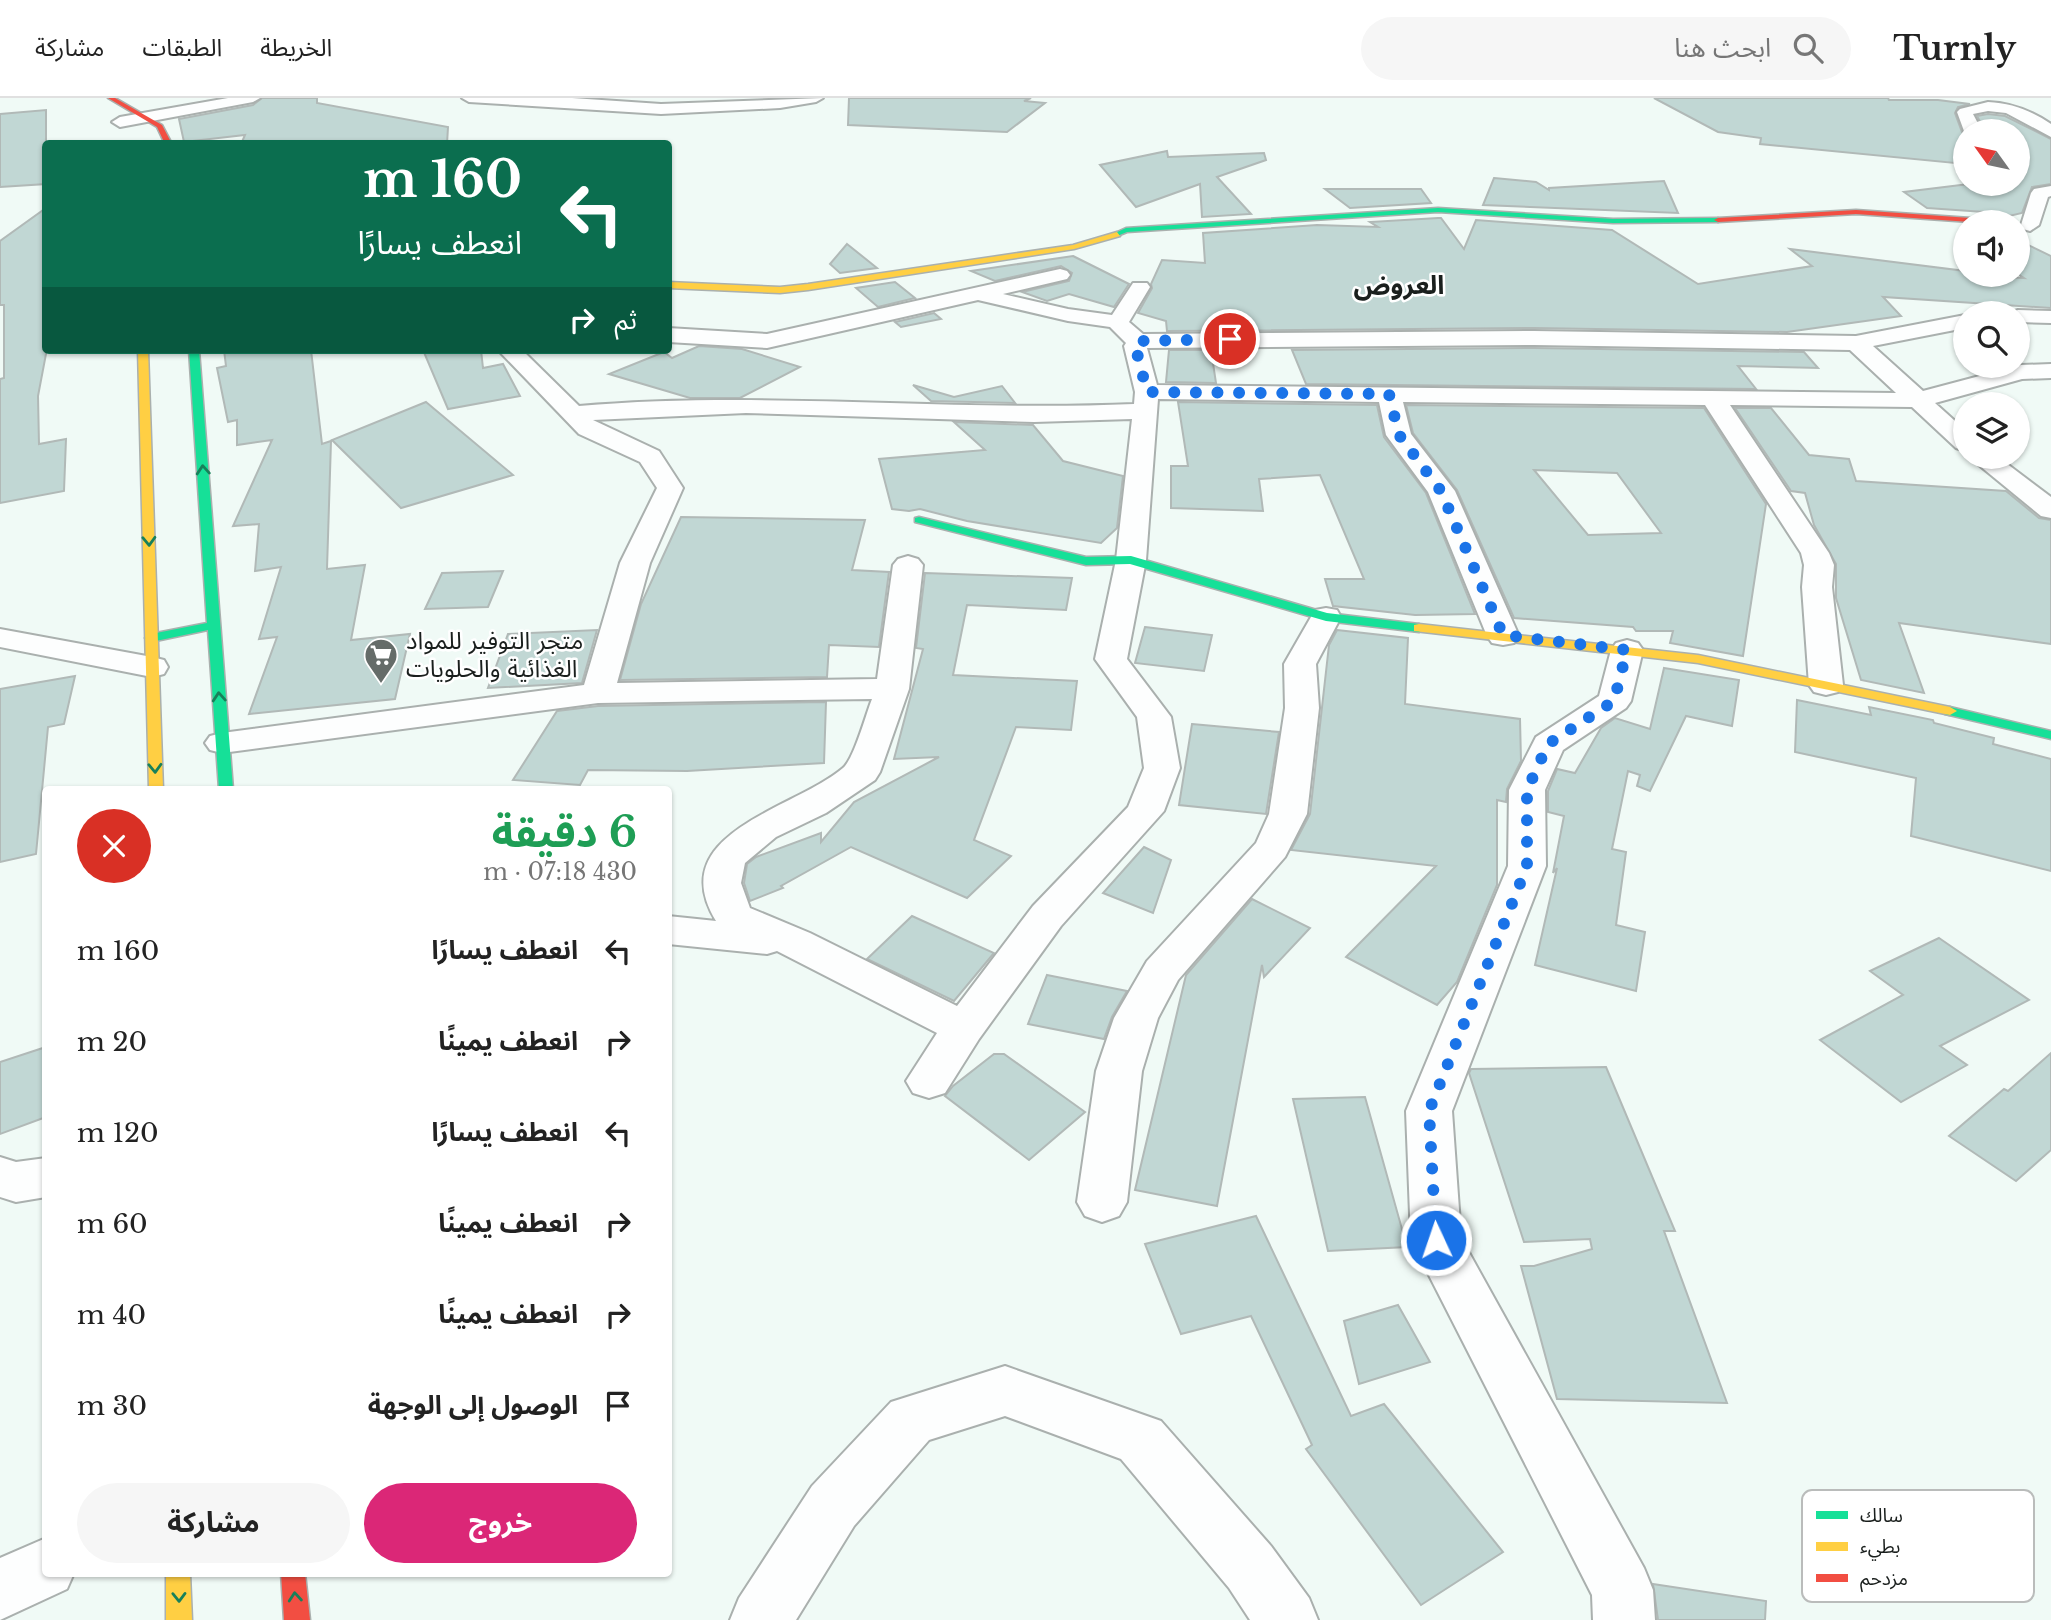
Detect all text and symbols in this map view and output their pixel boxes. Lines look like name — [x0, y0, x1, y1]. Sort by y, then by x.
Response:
search box — [1361, 17, 1851, 80]
text: Turnly — [1893, 28, 2016, 69]
icon: search — [1789, 29, 1827, 67]
text: ابحث هنا — [1674, 32, 1771, 64]
text: مشاركة — [35, 33, 104, 62]
text: الطبقات — [142, 33, 222, 62]
text: الخريطة — [260, 33, 332, 62]
north arrow — [1953, 119, 2030, 196]
map controls — [1953, 119, 2030, 469]
text: 160 m — [363, 149, 522, 210]
icon: left — [546, 168, 637, 259]
button: sound — [1953, 210, 2030, 287]
text: انعطف يسارًا — [357, 223, 522, 263]
district label: العروض — [1354, 269, 1444, 301]
icon: right — [563, 301, 601, 339]
button: search — [1953, 301, 2030, 378]
text: ثم — [615, 304, 637, 336]
pin — [1200, 309, 1260, 369]
icon: arrive — [1211, 320, 1249, 358]
button: layers — [1953, 392, 2030, 469]
one-way arrow — [196, 464, 211, 475]
one-way arrow — [141, 535, 156, 546]
place label: متجر التوفير للمواد الغذائية والحلويات — [406, 626, 583, 683]
supermarket icon: متجر التوفير للمواد الغذائية والحلويات — [362, 636, 400, 685]
one-way arrow — [212, 691, 227, 702]
one-way arrow — [148, 763, 163, 774]
text: 6 دقيقة — [492, 806, 637, 858]
button: close — [77, 809, 151, 883]
text: 430 m · 07:18 — [483, 858, 637, 886]
icon: left — [599, 932, 637, 970]
text: انعطف يسارًا — [431, 934, 578, 966]
text: 160 m — [77, 935, 159, 967]
icon: right — [599, 1023, 637, 1061]
text: انعطف يمينًا — [438, 1025, 578, 1057]
text: 20 m — [77, 1026, 147, 1058]
icon: left — [599, 1114, 637, 1152]
text: انعطف يسارًا — [431, 1116, 578, 1148]
text: 120 m — [77, 1117, 159, 1149]
position arrow — [1399, 1203, 1473, 1277]
icon: right — [599, 1205, 637, 1243]
text: انعطف يمينًا — [438, 1207, 578, 1239]
text: 60 m — [77, 1208, 148, 1240]
icon: right — [599, 1296, 637, 1334]
text: انعطف يمينًا — [438, 1298, 578, 1330]
text: 40 m — [77, 1299, 146, 1331]
icon: arrive — [599, 1387, 637, 1425]
text: الوصول إلى الوجهة — [368, 1389, 578, 1421]
text: 30 m — [77, 1390, 147, 1422]
button: مشاركة — [77, 1483, 350, 1563]
button: خروج — [364, 1483, 637, 1563]
legend — [1802, 1490, 2034, 1602]
text: سالك — [1860, 1504, 1903, 1527]
text: بطيء — [1860, 1535, 1900, 1561]
text: مزدحم — [1860, 1567, 1908, 1593]
one-way arrow — [171, 1591, 186, 1602]
one-way arrow — [288, 1591, 303, 1602]

